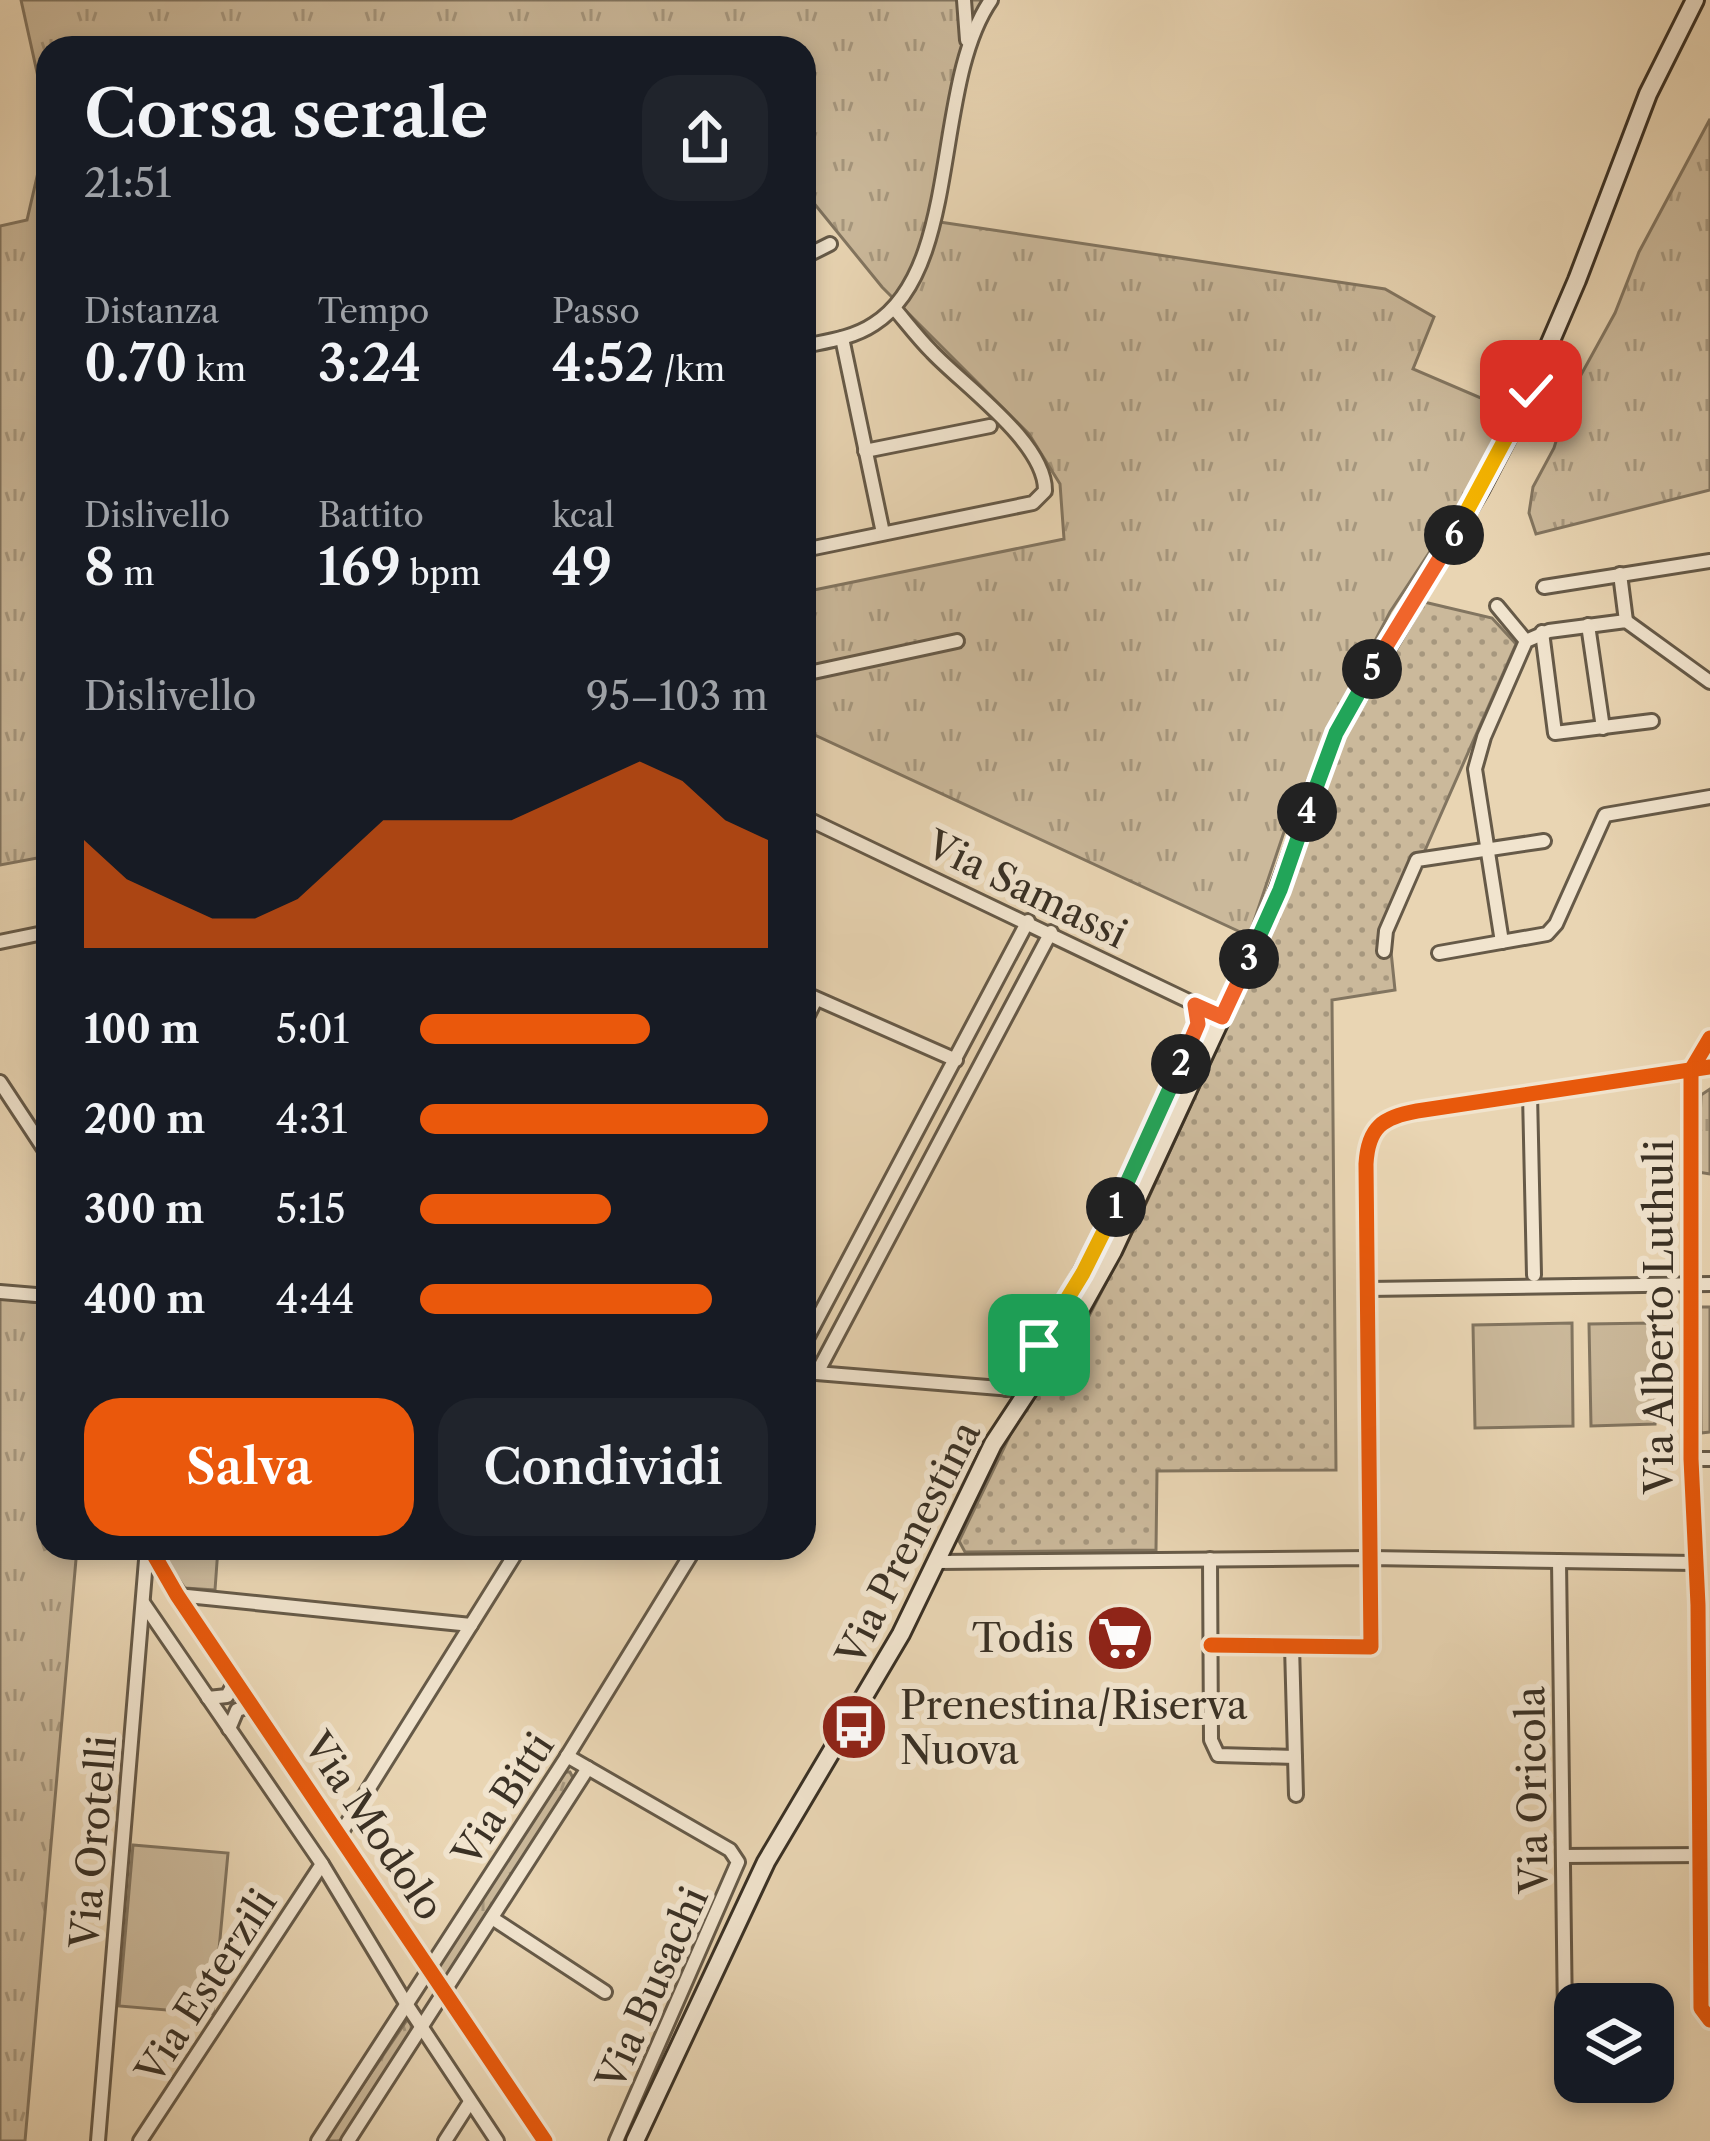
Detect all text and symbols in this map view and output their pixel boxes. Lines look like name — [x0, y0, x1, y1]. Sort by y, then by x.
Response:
text: Corsa serale — [84, 73, 488, 154]
button: share — [642, 75, 768, 201]
text: 21:51 — [84, 159, 171, 207]
text: Distanza — [84, 291, 219, 332]
text: Tempo — [318, 291, 429, 332]
text: Passo — [552, 291, 640, 332]
text: 0.70 — [84, 332, 188, 394]
text: 3:24 — [318, 332, 421, 394]
text: 4:52 — [552, 332, 655, 394]
pin — [1480, 340, 1582, 442]
text: km — [188, 349, 246, 390]
text: /km — [655, 349, 725, 390]
icon: check — [1498, 358, 1564, 424]
text: Dislivello — [84, 495, 230, 536]
text: Battito — [318, 495, 424, 536]
text: kcal — [552, 495, 614, 536]
pin: 6 — [1424, 505, 1484, 565]
text: 6 — [1444, 514, 1464, 555]
text: 8 — [84, 536, 115, 598]
text: 169 — [318, 536, 401, 598]
text: 49 — [552, 536, 612, 598]
text: m — [115, 553, 155, 594]
text: bpm — [401, 553, 481, 594]
pin: 5 — [1342, 639, 1402, 699]
text: 5 — [1363, 648, 1381, 689]
text: Dislivello — [84, 672, 256, 720]
text: 95–103 m — [586, 672, 768, 720]
pin: 4 — [1277, 782, 1337, 842]
text: 4 — [1297, 791, 1317, 832]
street label: Via Samassi — [918, 819, 1135, 958]
pin: 3 — [1219, 929, 1279, 989]
text: 3 — [1240, 938, 1258, 979]
text: 100 m — [84, 1005, 200, 1053]
text: 5:01 — [276, 1005, 349, 1053]
pin: 2 — [1151, 1034, 1211, 1094]
text: 2 — [1171, 1043, 1191, 1084]
text: 200 m — [84, 1095, 205, 1143]
text: 4:31 — [276, 1095, 347, 1143]
street label: Via Alberto Luthuli — [1635, 1140, 1683, 1495]
pin: 1 — [1086, 1177, 1146, 1237]
text: 300 m — [84, 1185, 204, 1233]
text: 5:15 — [276, 1185, 346, 1233]
text: 1 — [1109, 1186, 1123, 1227]
text: 400 m — [84, 1275, 205, 1323]
text: 4:44 — [276, 1275, 355, 1323]
pin — [988, 1294, 1090, 1396]
icon: arrive — [1006, 1312, 1072, 1378]
button: Salva — [84, 1398, 414, 1536]
button: Condividi — [438, 1398, 768, 1536]
street label: Via Prenestina — [825, 1412, 990, 1674]
supermarket icon: Todis — [1085, 1603, 1155, 1673]
place label: Todis — [972, 1614, 1074, 1662]
place label: Prenestina/Riserva Nuova — [900, 1681, 1248, 1774]
street label: Via Oricola — [1506, 1685, 1558, 1895]
bus stop icon: Prenestina/Riserva Nuova — [819, 1692, 889, 1762]
street label: Via Modolo — [293, 1722, 454, 1929]
street label: Via Bitti — [442, 1723, 564, 1875]
street label: Via Orotelli — [60, 1733, 126, 1951]
street label: Via Busachi — [586, 1879, 718, 2097]
street label: Via Esterzili — [125, 1880, 287, 2093]
map controls — [1554, 1983, 1674, 2103]
button: layers — [1554, 1983, 1674, 2103]

